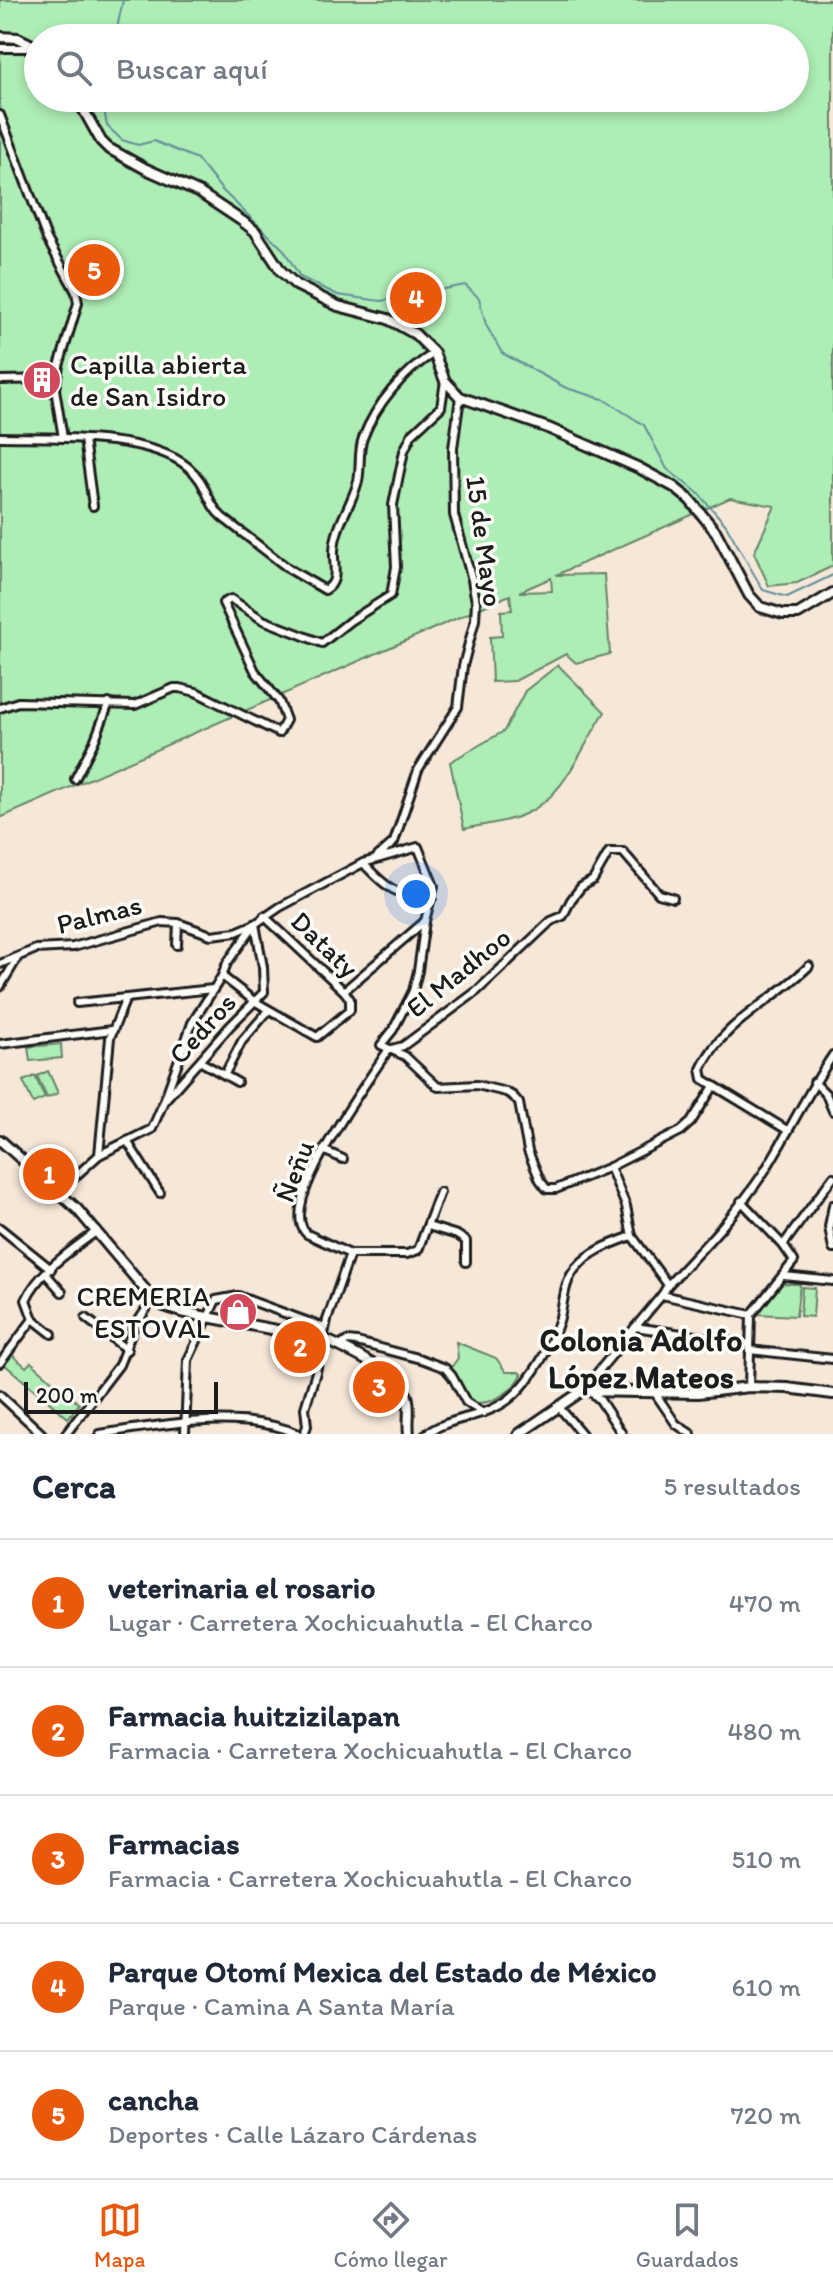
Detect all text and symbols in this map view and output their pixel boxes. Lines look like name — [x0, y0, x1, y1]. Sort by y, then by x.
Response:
search box — [24, 24, 809, 112]
icon: search — [52, 46, 96, 90]
text: Buscar aquí — [116, 50, 268, 87]
pin: 5 — [68, 240, 120, 300]
pin: 4 — [390, 268, 442, 328]
place label: Capilla abierta de San Isidro — [70, 347, 247, 413]
building icon: Capilla abierta de San Isidro — [21, 359, 63, 401]
street label: 15 de Mayo — [459, 473, 511, 609]
your location — [396, 874, 436, 914]
street label: Palmas — [53, 887, 145, 941]
street label: Dataty — [284, 904, 366, 984]
street label: El Madhoo — [399, 920, 517, 1024]
street label: Cedros — [161, 985, 243, 1071]
street label: Ñeñu — [267, 1135, 321, 1207]
pin: 1 — [23, 1144, 75, 1204]
place label: CREMERIA ESTOVAL — [76, 1279, 210, 1345]
shop icon: CREMERIA ESTOVAL — [217, 1291, 259, 1333]
pin: 2 — [274, 1317, 326, 1377]
district label: Colonia Adolfo López Mateos — [540, 1321, 742, 1396]
pin: 3 — [353, 1357, 405, 1417]
scale bar — [24, 1378, 218, 1414]
text: 200 m — [36, 1382, 98, 1409]
text: Cerca — [32, 1466, 116, 1507]
text: 5 resultados — [663, 1470, 801, 1502]
text: veterinaria el rosario — [108, 1569, 376, 1606]
text: 1 — [52, 1587, 64, 1619]
text: 470 m — [729, 1587, 801, 1619]
text: Lugar · Carretera Xochicuahutla - El Charco — [108, 1606, 593, 1638]
text: Farmacia huitzizilapan — [108, 1697, 400, 1734]
text: 2 — [51, 1715, 65, 1747]
text: 480 m — [727, 1715, 801, 1747]
text: Farmacia · Carretera Xochicuahutla - El Charco — [108, 1734, 632, 1766]
text: Farmacias — [108, 1825, 240, 1862]
text: 3 — [51, 1843, 65, 1875]
text: 510 m — [732, 1843, 801, 1875]
text: Farmacia · Carretera Xochicuahutla - El Charco — [108, 1862, 632, 1894]
text: Parque Otomí Mexica del Estado de México — [108, 1953, 657, 1990]
text: 4 — [50, 1971, 66, 2003]
text: 610 m — [731, 1971, 801, 2003]
text: Parque · Camina A Santa María — [108, 1990, 455, 2022]
text: cancha — [108, 2081, 199, 2118]
text: 5 — [51, 2099, 65, 2131]
text: 720 m — [731, 2099, 801, 2131]
text: Deportes · Calle Lázaro Cárdenas — [108, 2118, 477, 2150]
tab: Mapa — [94, 2198, 145, 2273]
tab: Cómo llegar — [334, 2198, 447, 2273]
tab: Guardados — [636, 2198, 739, 2273]

